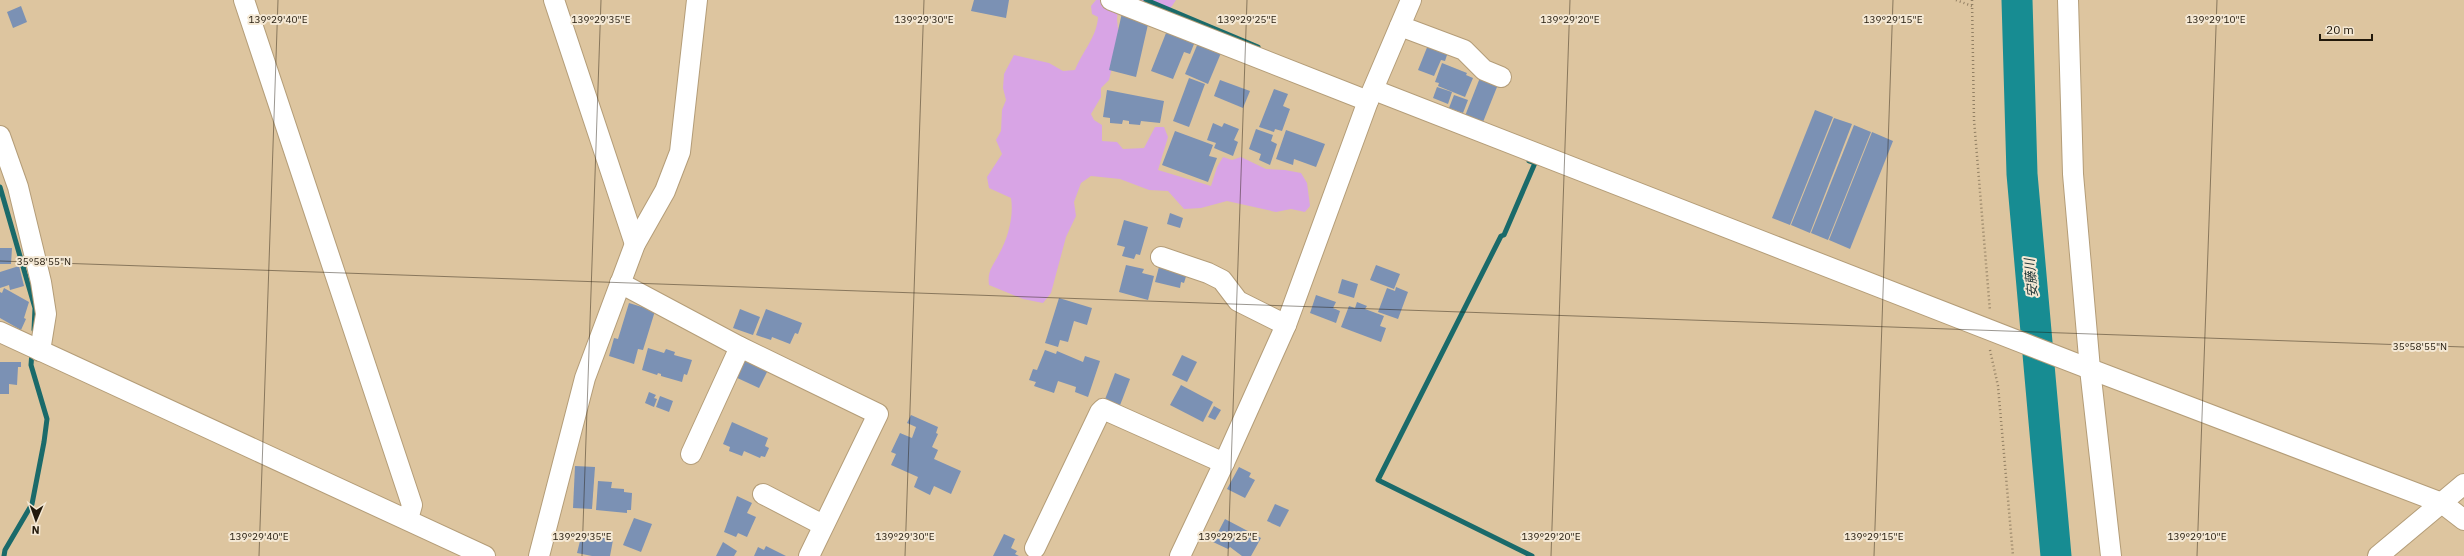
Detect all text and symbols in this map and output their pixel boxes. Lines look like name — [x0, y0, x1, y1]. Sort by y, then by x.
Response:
text: 139°29'40"E — [248, 13, 308, 26]
text: 139°29'35"E — [571, 13, 631, 26]
text: 139°29'30"E — [894, 13, 954, 26]
text: 139°29'25"E — [1217, 13, 1277, 26]
text: 139°29'20"E — [1540, 13, 1600, 26]
text: 139°29'15"E — [1863, 13, 1923, 26]
text: 139°29'10"E — [2186, 13, 2246, 26]
scale bar — [2320, 16, 2372, 42]
text: 20 m — [2326, 22, 2354, 37]
text: 35°58'55"N — [17, 255, 71, 268]
water label: 安藤川 — [2021, 256, 2041, 298]
text: 35°58'55"N — [2393, 340, 2447, 353]
north arrow — [16, 500, 56, 540]
text: N — [31, 523, 40, 537]
text: 139°29'40"E — [229, 530, 289, 543]
text: 139°29'35"E — [552, 530, 612, 543]
text: 139°29'30"E — [875, 530, 935, 543]
text: 139°29'25"E — [1198, 530, 1258, 543]
text: 139°29'20"E — [1521, 530, 1581, 543]
text: 139°29'15"E — [1844, 530, 1904, 543]
text: 139°29'10"E — [2167, 530, 2227, 543]

